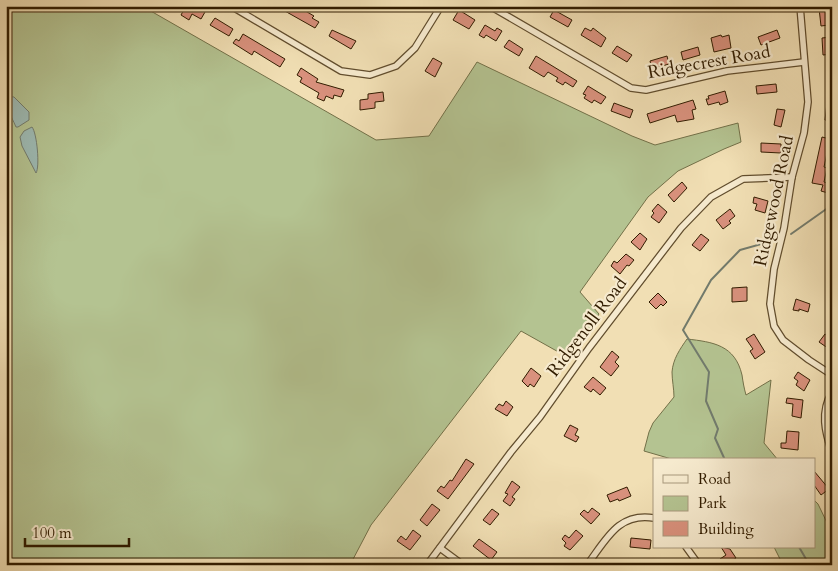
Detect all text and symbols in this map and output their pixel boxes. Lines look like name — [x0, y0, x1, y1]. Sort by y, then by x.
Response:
street label: Ridgecrest Road — [646, 39, 773, 85]
street label: Ridgewood Road — [748, 133, 800, 269]
street label: Ridgenoll Road — [541, 272, 633, 382]
legend — [653, 458, 816, 548]
text: Road — [698, 469, 731, 489]
text: Park — [698, 493, 727, 513]
scale bar — [25, 516, 129, 548]
text: Building — [698, 519, 754, 539]
text: 100 m — [32, 523, 72, 543]

